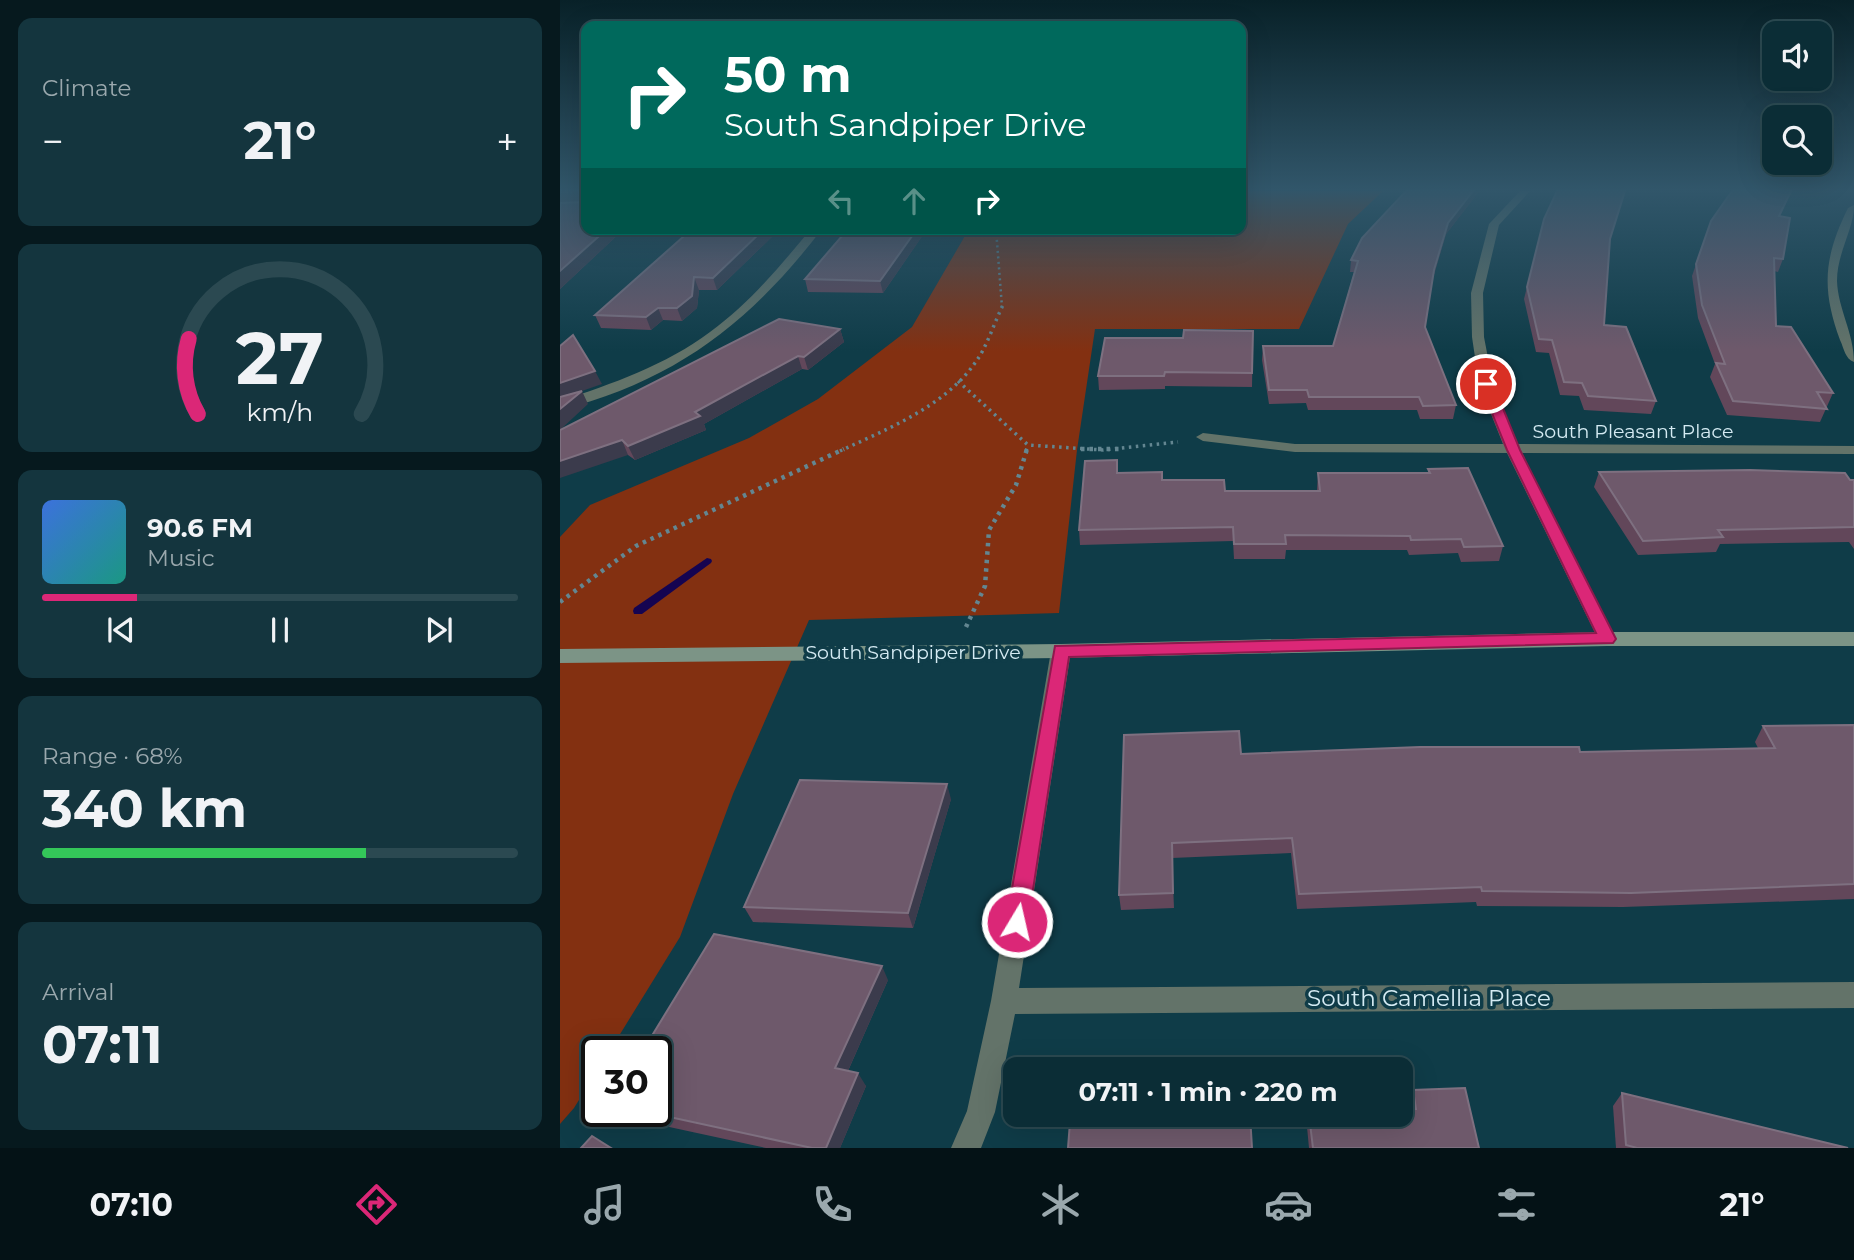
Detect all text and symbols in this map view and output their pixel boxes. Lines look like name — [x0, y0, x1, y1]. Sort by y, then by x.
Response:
map controls — [1762, 21, 1832, 175]
button: sound — [1762, 21, 1832, 91]
text: 50 m — [724, 45, 852, 104]
icon: right — [609, 49, 700, 140]
text: Climate — [42, 74, 131, 102]
text: South Sandpiper Drive — [724, 105, 1087, 144]
button: search — [1762, 105, 1832, 175]
text: 21° — [244, 109, 316, 172]
text: − — [42, 118, 64, 165]
text: + — [496, 118, 518, 165]
icon: left — [822, 182, 860, 220]
icon: ahead — [895, 182, 933, 220]
icon: right — [968, 182, 1006, 220]
text: 27 — [236, 314, 324, 402]
pin — [1456, 354, 1516, 414]
icon: arrive — [1467, 365, 1505, 403]
text: km/h — [247, 397, 313, 427]
street label: South Pleasant Place — [1532, 420, 1734, 443]
text: 90.6 FM — [147, 512, 253, 544]
text: Music — [147, 544, 215, 572]
icon: previous — [102, 611, 140, 649]
icon: pause — [261, 611, 299, 649]
icon: next — [420, 611, 458, 649]
street label: South Sandpiper Drive — [805, 641, 1021, 664]
text: Range · 68% — [42, 742, 183, 770]
text: 340 km — [42, 777, 247, 840]
position arrow — [980, 885, 1054, 959]
text: Arrival — [42, 978, 115, 1006]
street label: South Camellia Place — [1307, 984, 1551, 1012]
text: 07:11 — [42, 1013, 163, 1076]
speed limit sign: 30 — [581, 1036, 672, 1127]
text: 07:11 · 1 min · 220 m — [1078, 1076, 1338, 1108]
icon: directions — [352, 1180, 401, 1229]
icon: music — [580, 1180, 629, 1229]
icon: phone — [808, 1180, 857, 1229]
icon: climate — [1036, 1180, 1085, 1229]
icon: car — [1264, 1180, 1313, 1229]
icon: filters — [1492, 1180, 1541, 1229]
text: 07:10 — [89, 1185, 173, 1224]
text: 21° — [1720, 1185, 1764, 1224]

